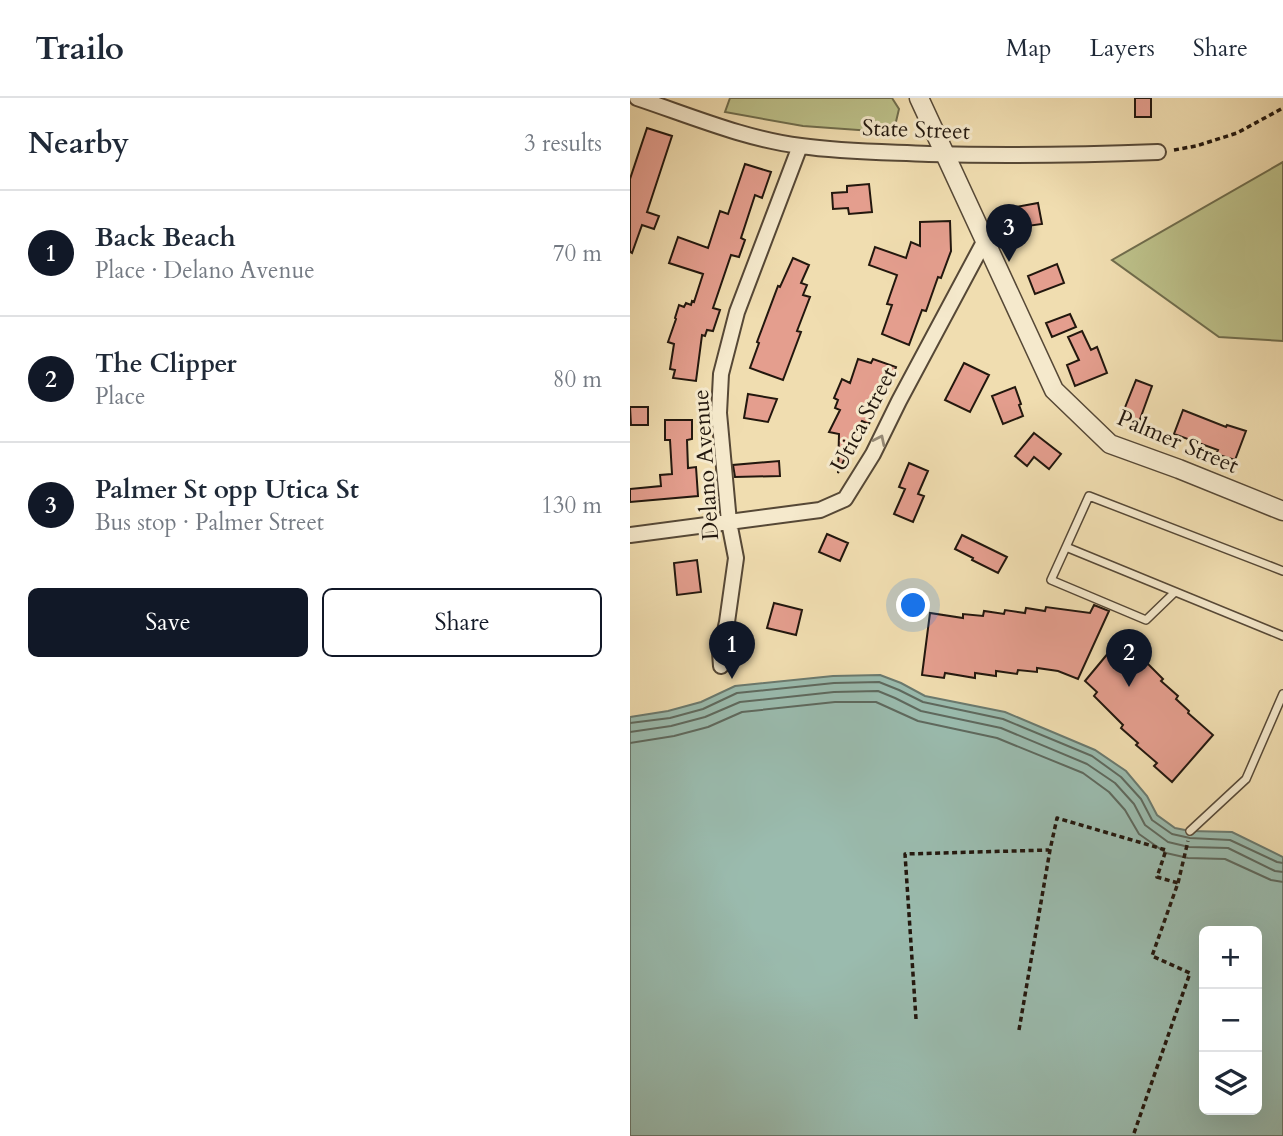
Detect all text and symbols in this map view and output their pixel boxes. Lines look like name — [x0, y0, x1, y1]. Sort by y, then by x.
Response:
text: Trailo — [35, 26, 124, 71]
text: Map — [1006, 32, 1052, 65]
text: Layers — [1090, 32, 1155, 65]
text: Share — [1193, 32, 1248, 65]
street label: State Street — [861, 112, 970, 147]
text: Nearby — [28, 123, 129, 164]
text: 3 results — [524, 128, 602, 159]
pin: 3 — [986, 204, 1032, 262]
text: Back Beach — [95, 220, 236, 255]
text: 1 — [45, 238, 57, 269]
text: 70 m — [553, 238, 602, 269]
text: Place · Delano Avenue — [95, 255, 315, 286]
text: The Clipper — [95, 346, 237, 381]
street label: Utica Street — [823, 361, 904, 477]
text: 2 — [45, 364, 57, 395]
text: 80 m — [553, 364, 602, 395]
text: Place — [95, 381, 145, 412]
street label: Delano Avenue — [685, 388, 726, 541]
street label: Palmer Street — [1112, 402, 1243, 481]
one-way arrow — [872, 435, 886, 448]
text: Palmer St opp Utica St — [95, 472, 359, 507]
text: 3 — [45, 490, 57, 521]
text: 130 m — [541, 490, 602, 521]
text: Bus stop · Palmer Street — [95, 507, 324, 538]
button: Save — [28, 588, 308, 657]
button: Share — [322, 588, 602, 657]
your location — [896, 588, 930, 622]
pin: 1 — [709, 621, 755, 679]
pin: 2 — [1106, 629, 1152, 687]
map controls — [1199, 926, 1262, 1115]
button: + — [1199, 926, 1262, 989]
button: − — [1199, 989, 1262, 1052]
button: layers — [1199, 1052, 1262, 1115]

